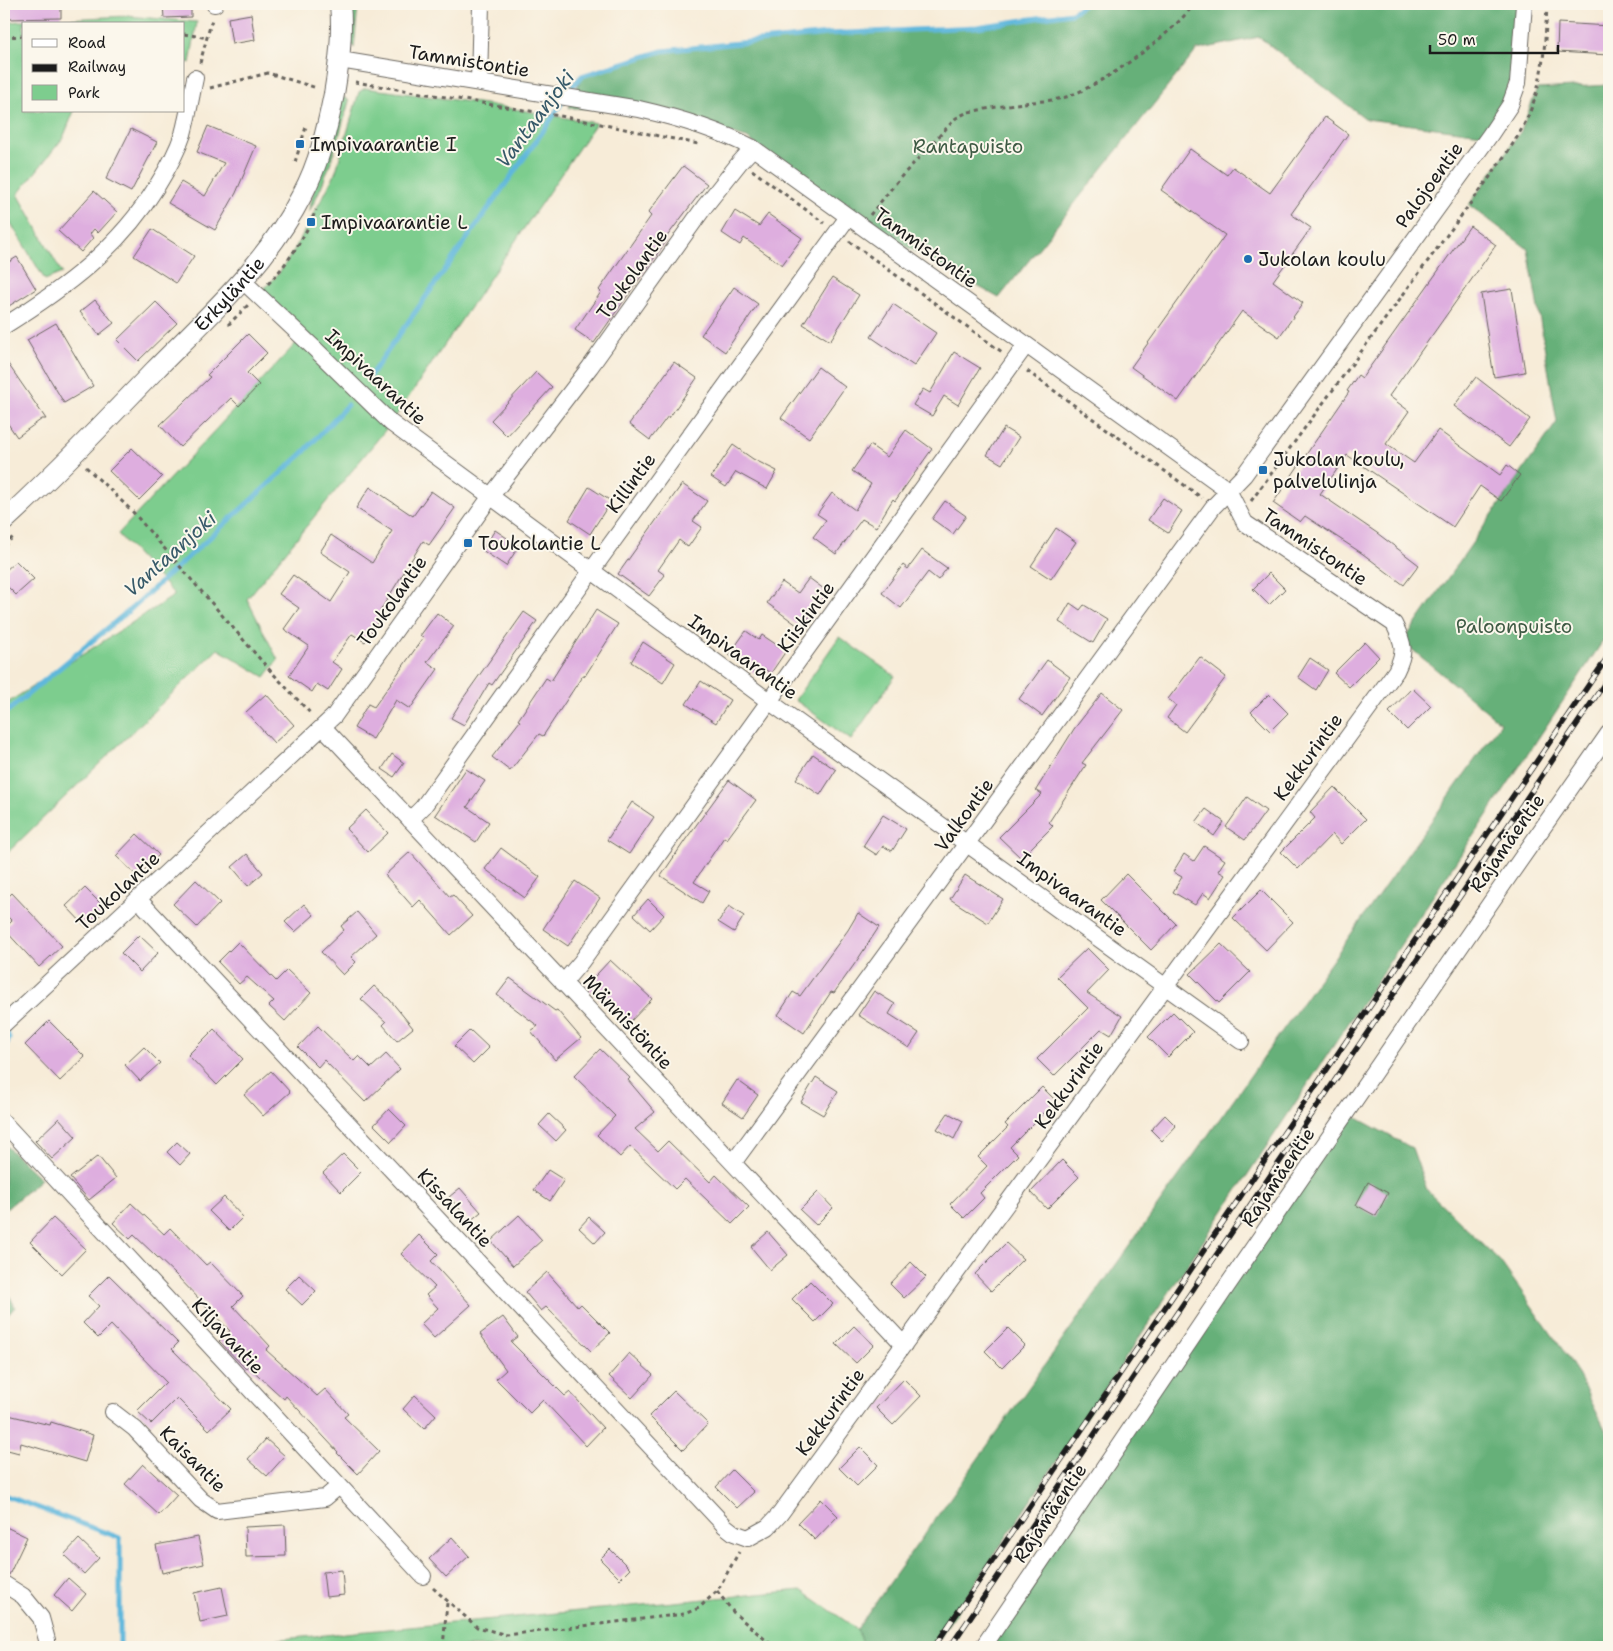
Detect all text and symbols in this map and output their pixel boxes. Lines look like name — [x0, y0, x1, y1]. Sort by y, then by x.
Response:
legend — [22, 22, 185, 112]
scale bar — [1430, 22, 1558, 54]
text: 50 m — [1438, 30, 1476, 50]
text: Road — [68, 33, 106, 53]
street label: Tammistontie — [407, 39, 531, 83]
text: Railway — [68, 57, 126, 77]
water label: Vantaanjoki — [490, 65, 580, 173]
text: Park — [68, 83, 100, 103]
place label: Impivaarantie I — [310, 132, 457, 157]
park label: Rantapuisto — [913, 134, 1023, 159]
street label: Palojoentie — [1389, 137, 1469, 233]
marker: Impivaarantie I — [294, 138, 306, 150]
street label: Tammistontie — [869, 202, 983, 294]
place label: Impivaarantie L — [321, 210, 468, 235]
marker: Impivaarantie L — [305, 216, 317, 228]
street label: Toukolantie — [591, 224, 673, 324]
place label: Jukolan koulu — [1258, 247, 1386, 272]
street label: Erkyläntie — [188, 251, 270, 337]
marker: Jukolan koulu — [1242, 253, 1254, 265]
street label: Impivaarantie — [320, 324, 432, 430]
place label: Jukolan koulu, palvelulinja — [1273, 447, 1405, 494]
street label: Killintie — [601, 448, 661, 518]
marker: Jukolan koulu, palvelulinja — [1257, 464, 1269, 476]
street label: Tammistontie — [1257, 502, 1373, 592]
water label: Vantaanjoki — [118, 505, 222, 602]
place label: Toukolantie L — [478, 531, 601, 556]
marker: Toukolantie L — [462, 537, 474, 549]
street label: Toukolantie — [351, 550, 433, 652]
street label: Kiiskintie — [772, 576, 840, 658]
street label: Impivaarantie — [683, 609, 803, 705]
park label: Paloonpuisto — [1456, 614, 1572, 639]
street label: Kekkurintie — [1268, 708, 1348, 806]
street label: Valkontie — [929, 773, 999, 857]
street label: Rajamäentie — [1464, 789, 1550, 897]
street label: Toukolantie — [71, 846, 165, 936]
street label: Impivaarantie — [1012, 846, 1132, 942]
street label: Männistöntie — [577, 969, 679, 1075]
street label: Kekkurintie — [1029, 1036, 1109, 1134]
street label: Rajamäentie — [1235, 1122, 1321, 1232]
street label: Kissalantie — [412, 1163, 498, 1253]
street label: Kiljavantie — [186, 1292, 270, 1380]
street label: Kekkurintie — [790, 1363, 870, 1461]
street label: Kaisantie — [154, 1420, 232, 1498]
street label: Rajamäentie — [1007, 1458, 1093, 1568]

